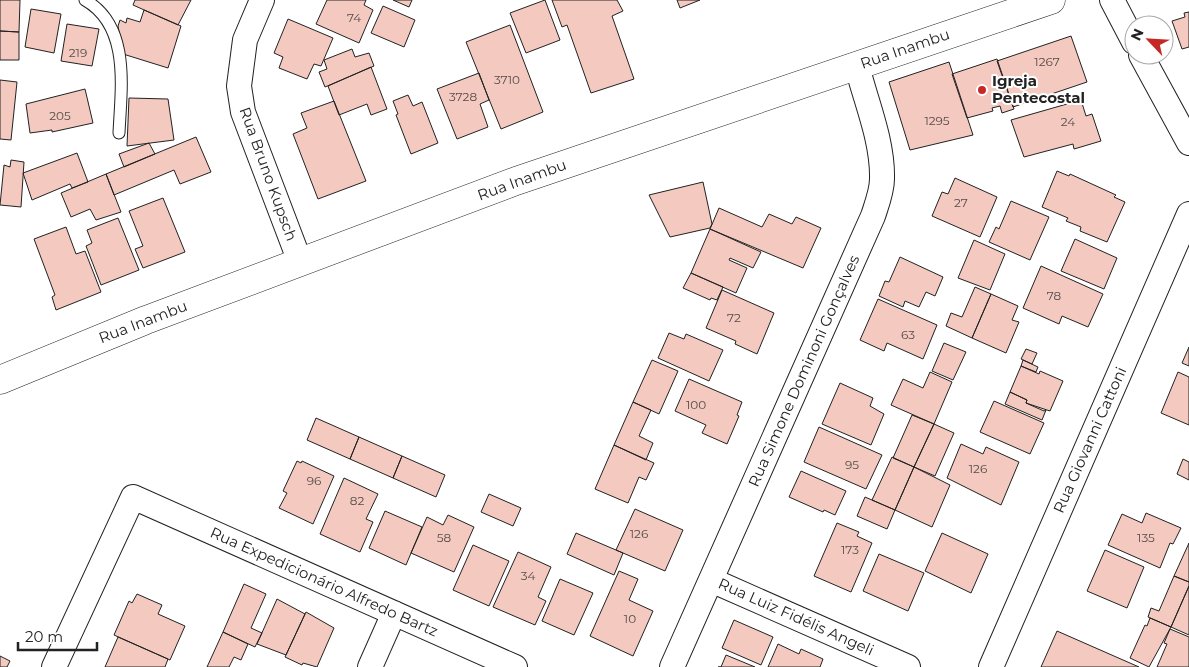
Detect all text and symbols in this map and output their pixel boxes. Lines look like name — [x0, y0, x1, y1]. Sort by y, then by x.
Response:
house number: 74 — [347, 10, 361, 25]
north arrow — [1124, 15, 1174, 65]
street label: Rua Inambu — [858, 24, 952, 73]
text: N — [1127, 26, 1148, 43]
house number: 219 — [69, 45, 87, 60]
house number: 1267 — [1034, 54, 1060, 69]
place label: Igreja Pentecostal — [992, 71, 1085, 107]
house number: 3710 — [494, 72, 520, 87]
marker: Igreja Pentecostal — [976, 84, 988, 96]
house number: 3728 — [449, 89, 477, 104]
street label: Rua Bruno Kupsch — [235, 104, 302, 243]
house number: 205 — [49, 108, 71, 123]
house number: 1295 — [924, 113, 950, 128]
house number: 24 — [1061, 114, 1075, 129]
street label: Rua Inambu — [475, 155, 569, 204]
house number: 27 — [954, 195, 968, 210]
street label: Rua Simone Dominoni Gonçalves — [744, 252, 863, 490]
house number: 78 — [1047, 288, 1062, 303]
street label: Rua Inambu — [96, 296, 190, 347]
house number: 72 — [727, 310, 741, 325]
house number: 63 — [901, 327, 915, 342]
street label: Rua Giovanni Cattoni — [1049, 364, 1130, 516]
house number: 100 — [686, 397, 706, 412]
house number: 95 — [845, 457, 859, 472]
house number: 126 — [969, 461, 987, 476]
house number: 96 — [307, 473, 321, 488]
house number: 82 — [350, 493, 364, 508]
street label: Rua Expedicionário Alfredo Bartz — [207, 523, 441, 641]
house number: 126 — [630, 526, 648, 541]
house number: 58 — [437, 530, 452, 545]
house number: 135 — [1137, 530, 1155, 545]
house number: 173 — [841, 542, 859, 557]
house number: 34 — [521, 568, 535, 583]
street label: Rua Luiz Fidélis Angeli — [715, 574, 877, 659]
house number: 10 — [624, 611, 636, 626]
scale bar — [18, 620, 96, 652]
text: 20 m — [25, 627, 63, 646]

